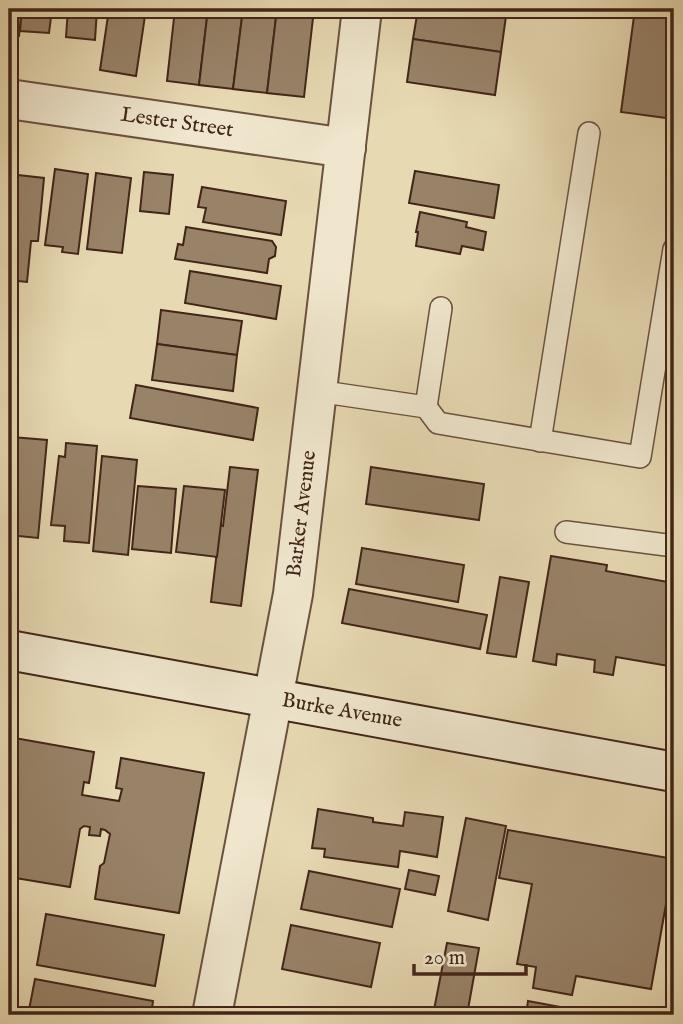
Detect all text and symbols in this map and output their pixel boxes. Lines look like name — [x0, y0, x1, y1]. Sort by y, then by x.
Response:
street label: Lester Street — [119, 102, 235, 144]
street label: Barker Avenue — [281, 449, 323, 579]
street label: Burke Avenue — [280, 687, 405, 735]
scale bar — [414, 933, 526, 977]
text: 20 m — [424, 945, 465, 972]

